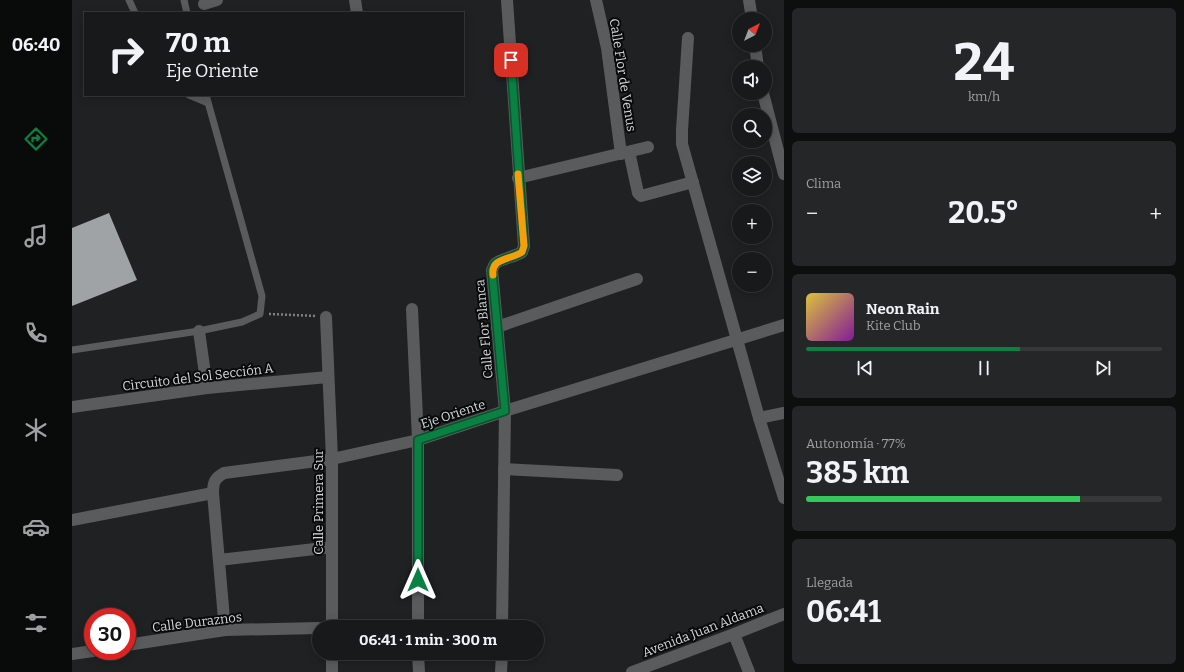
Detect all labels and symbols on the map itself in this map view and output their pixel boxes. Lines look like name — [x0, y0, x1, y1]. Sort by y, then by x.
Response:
north arrow — [732, 12, 772, 52]
street label: Calle Flor de Venus — [607, 17, 639, 133]
pin — [494, 43, 528, 77]
street label: Calle Flor Blanca — [472, 279, 496, 379]
street label: Circuito del Sol Sección A — [122, 360, 275, 394]
street label: Eje Oriente — [419, 397, 487, 431]
street label: Calle Primera Sur — [311, 449, 326, 555]
position arrow — [397, 559, 439, 601]
street label: Avenida Juan Aldama — [640, 600, 766, 660]
speed limit sign: 30 — [84, 608, 136, 660]
street label: Calle Duraznos — [151, 609, 243, 635]

